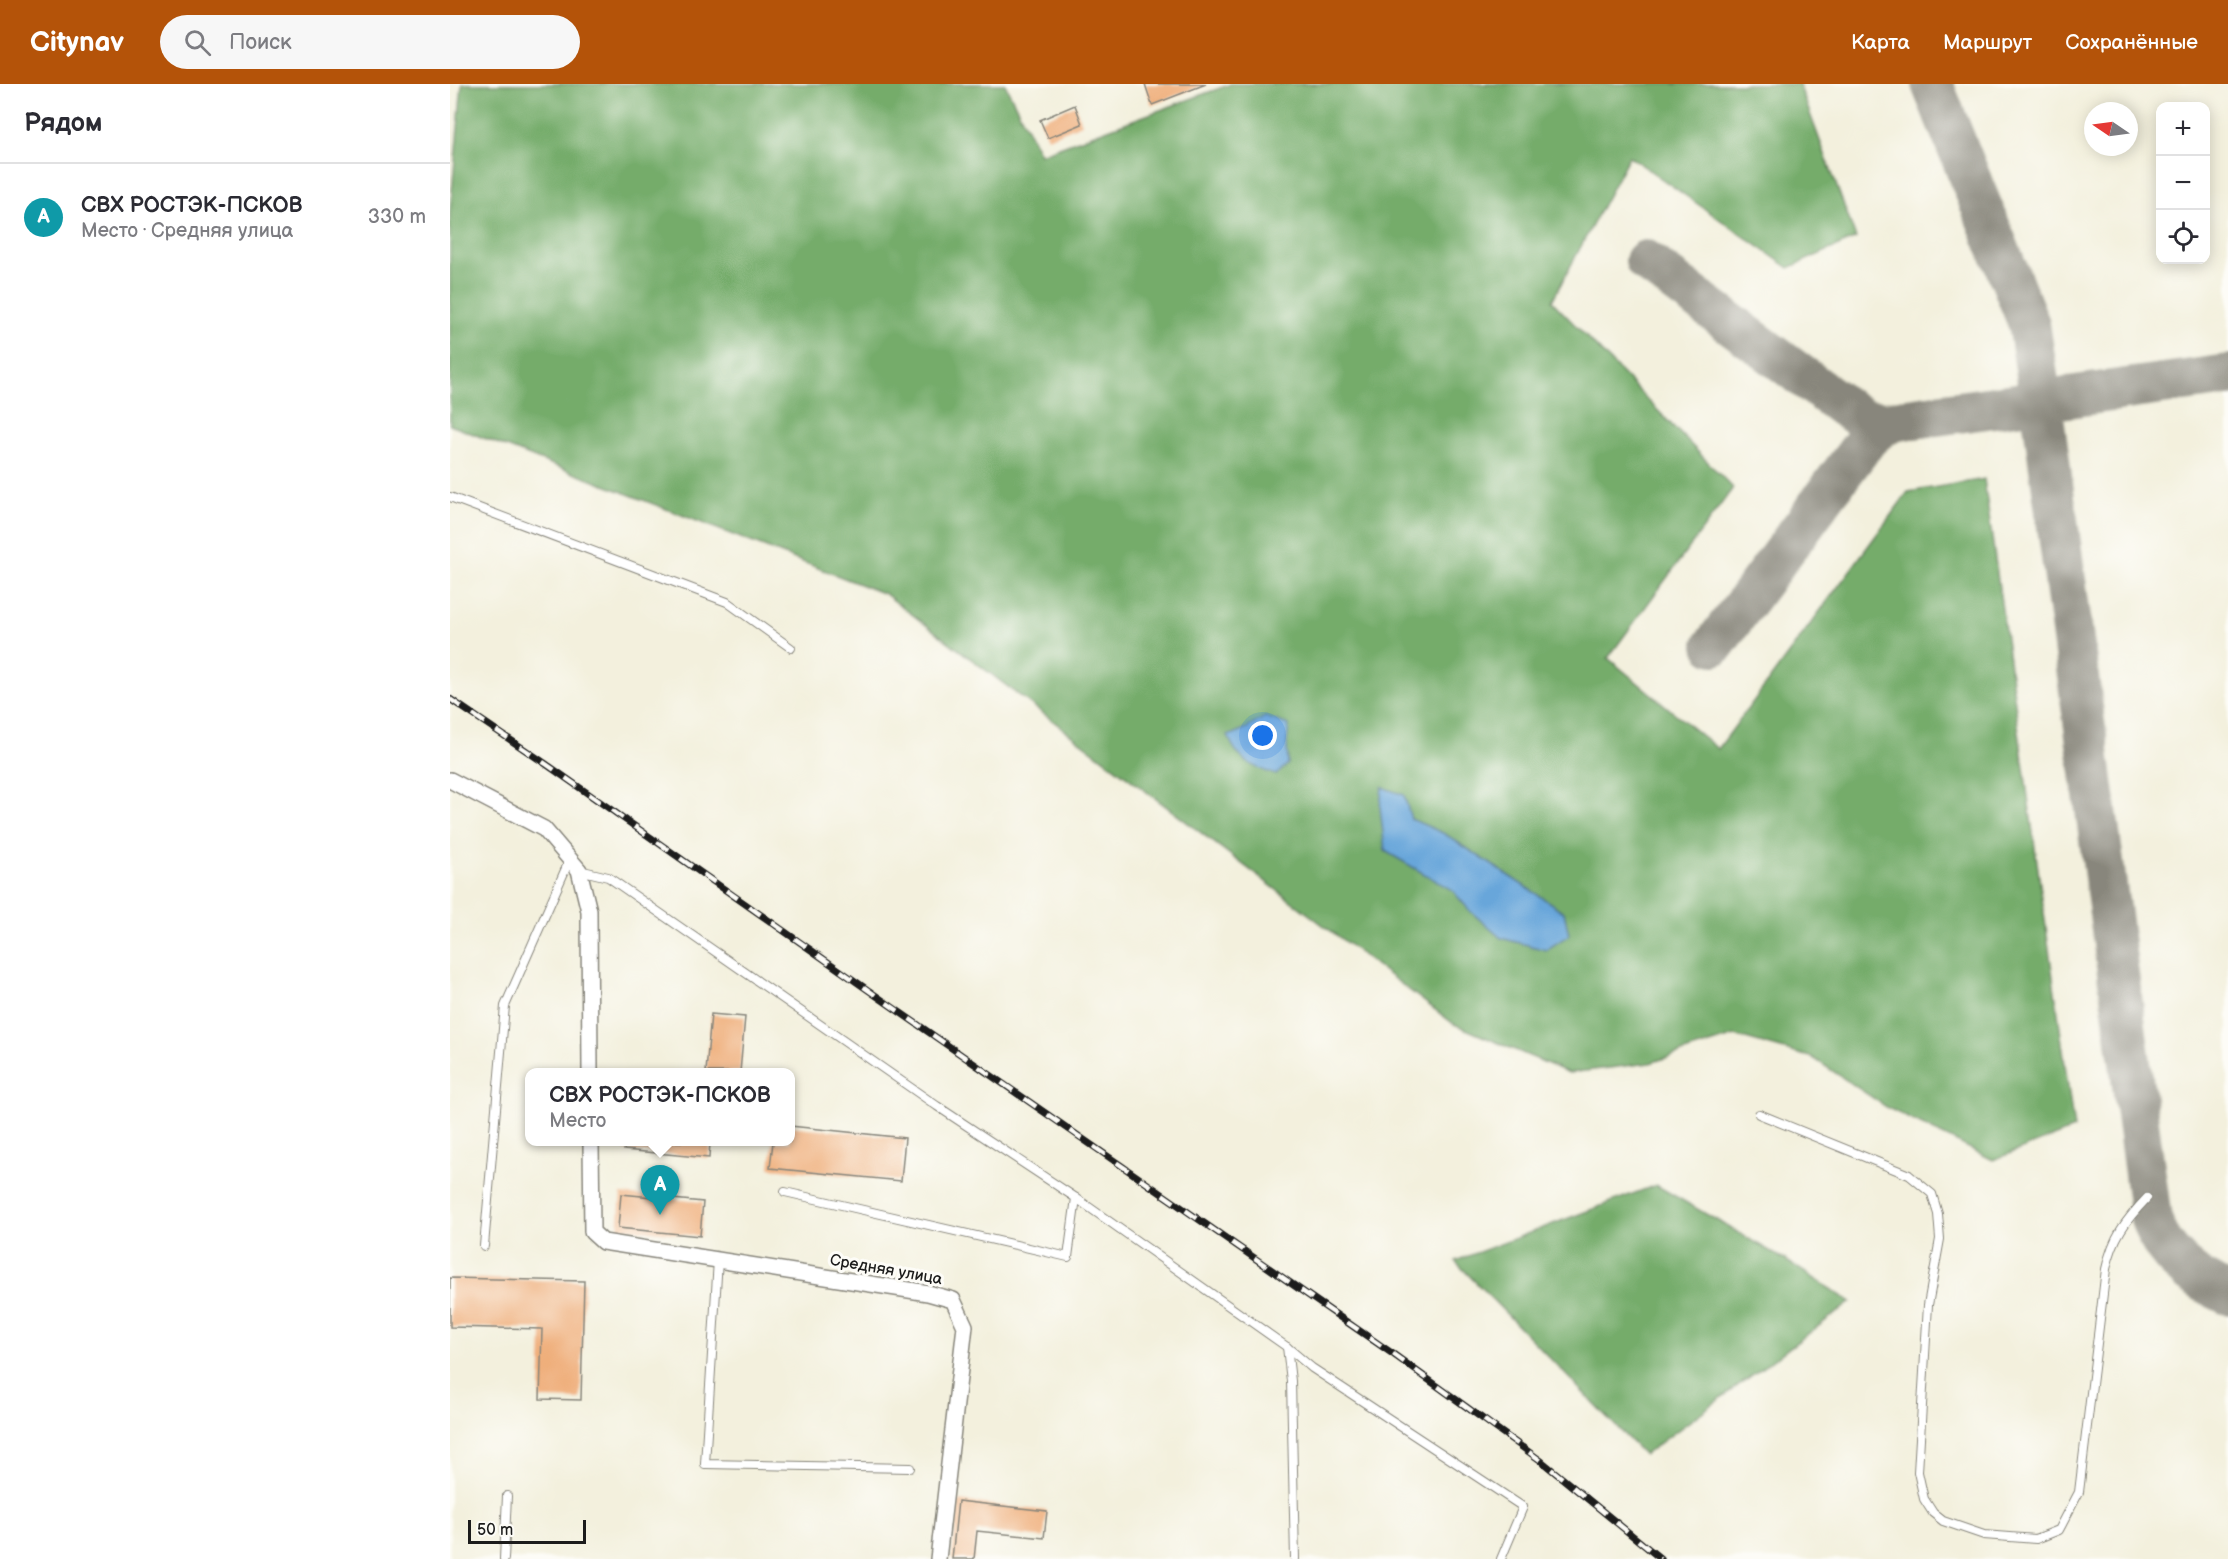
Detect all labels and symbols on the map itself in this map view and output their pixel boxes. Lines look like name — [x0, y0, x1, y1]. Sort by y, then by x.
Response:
north arrow — [2084, 102, 2138, 156]
your location — [1248, 721, 1277, 750]
pin: A — [640, 1166, 680, 1215]
street label: Средняя улица — [828, 1251, 944, 1289]
scale bar — [468, 1517, 586, 1544]

